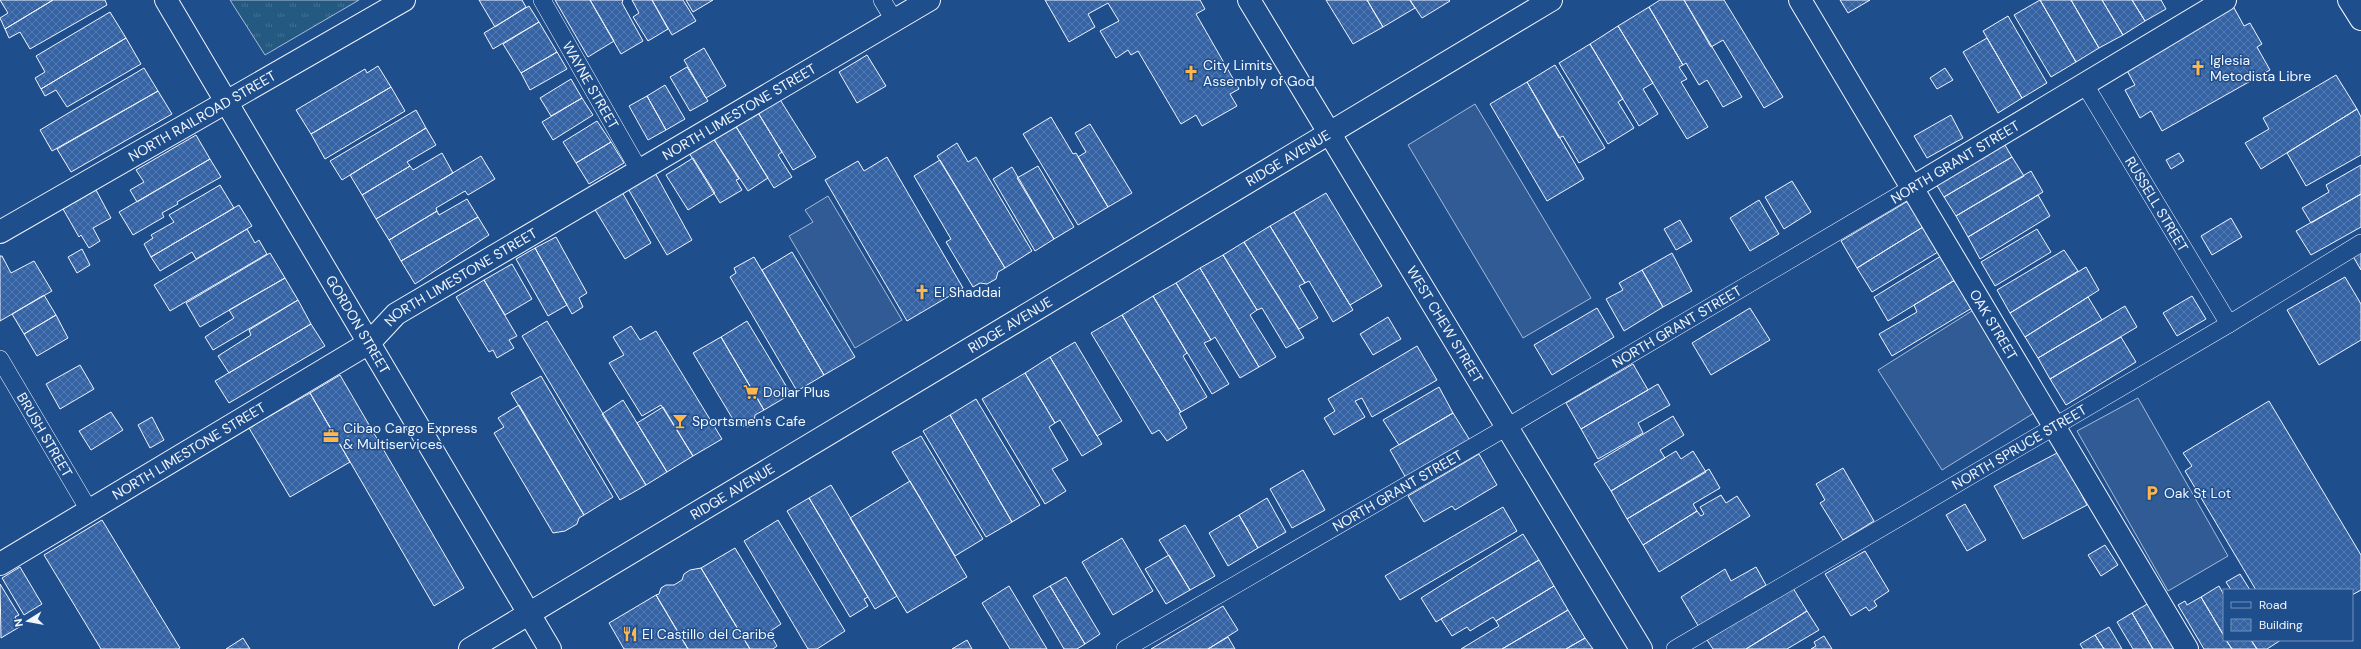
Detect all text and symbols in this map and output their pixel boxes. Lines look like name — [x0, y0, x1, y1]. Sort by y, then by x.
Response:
street label: WAYNE STREET — [558, 38, 623, 132]
place label: Iglesia Metodista Libre — [2210, 51, 2311, 85]
place label: City Limits Assembly of God — [1203, 56, 1315, 90]
street label: NORTH LIMESTONE STREET — [659, 59, 819, 164]
church icon: Iglesia Metodista Libre — [2189, 59, 2207, 77]
church icon: City Limits Assembly of God — [1182, 64, 1200, 82]
street label: NORTH RAILROAD STREET — [125, 66, 279, 165]
street label: NORTH GRANT STREET — [1887, 116, 2023, 208]
street label: RIDGE AVENUE — [1242, 126, 1334, 190]
street label: RUSSELL STREET — [2121, 153, 2192, 255]
street label: NORTH LIMESTONE STREET — [380, 224, 540, 330]
street label: WEST CHEW STREET — [1403, 263, 1487, 386]
street label: GORDON STREET — [322, 272, 394, 377]
street label: NORTH GRANT STREET — [1609, 281, 1745, 372]
church icon: El Shaddai — [913, 283, 931, 301]
place label: El Shaddai — [934, 283, 1001, 301]
street label: OAK STREET — [1966, 286, 2022, 363]
street label: RIDGE AVENUE — [965, 292, 1056, 357]
supermarket icon: Dollar Plus — [742, 383, 760, 401]
place label: Dollar Plus — [763, 383, 830, 401]
street label: BRUSH STREET — [13, 389, 77, 480]
street label: NORTH LIMESTONE STREET — [109, 398, 269, 504]
street label: NORTH SPRUCE STREET — [1949, 401, 2090, 494]
bar icon: Sportsmen's Cafe — [671, 412, 689, 430]
place label: Sportsmen's Cafe — [692, 412, 806, 430]
place label: Cibao Cargo Express & Multiservices — [343, 419, 478, 453]
office icon: Cibao Cargo Express & Multiservices — [322, 427, 340, 445]
street label: NORTH GRANT STREET — [1329, 446, 1466, 536]
street label: RIDGE AVENUE — [687, 459, 778, 524]
parking icon: Oak St Lot — [2143, 484, 2161, 502]
place label: Oak St Lot — [2164, 484, 2231, 502]
legend — [2223, 589, 2353, 641]
text: Road — [2259, 597, 2287, 613]
north arrow — [8, 601, 48, 641]
text: Building — [2259, 617, 2303, 633]
text: N — [11, 618, 26, 628]
restaurant icon: El Castillo del Caribe — [621, 625, 639, 643]
place label: El Castillo del Caribe — [642, 625, 775, 643]

